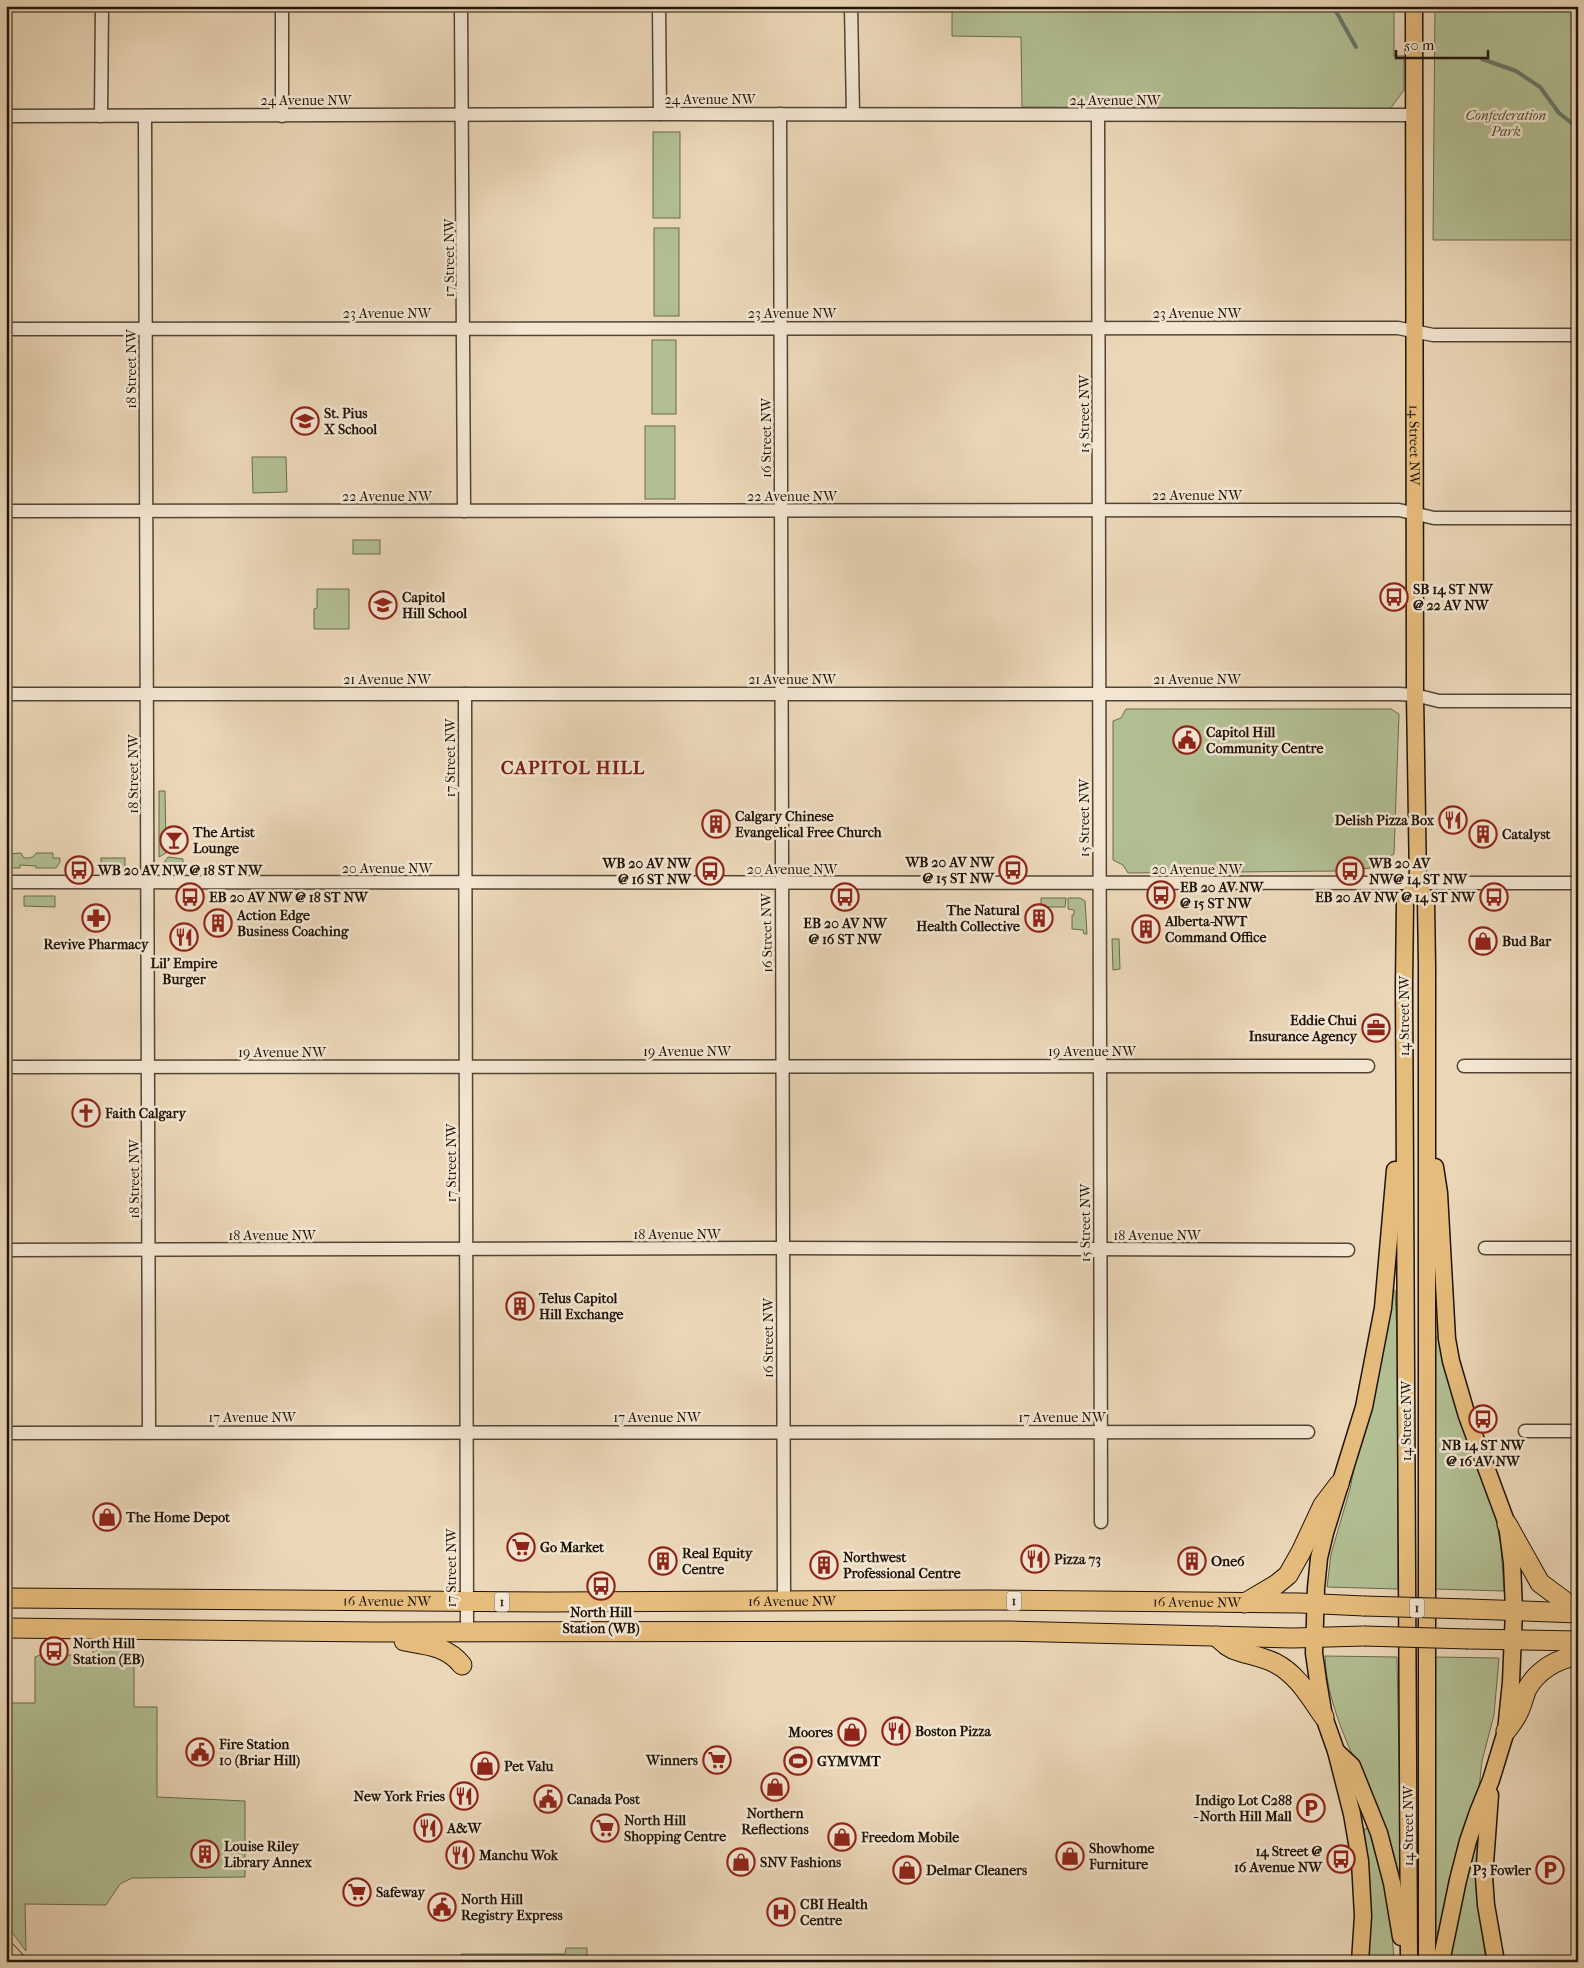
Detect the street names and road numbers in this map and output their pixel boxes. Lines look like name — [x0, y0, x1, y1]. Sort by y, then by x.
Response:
street label: 24 Avenue NW — [664, 91, 757, 108]
street label: 24 Avenue NW — [260, 92, 353, 109]
street label: 24 Avenue NW — [1069, 92, 1162, 109]
street label: 17 Street NW — [441, 217, 458, 298]
street label: 23 Avenue NW — [343, 305, 433, 322]
street label: 23 Avenue NW — [748, 305, 838, 322]
street label: 23 Avenue NW — [1153, 305, 1243, 322]
street label: 18 Street NW — [123, 328, 140, 409]
street label: 15 Street NW — [1076, 374, 1093, 453]
street label: 16 Street NW — [758, 397, 775, 478]
street label: 14 Street NW — [1406, 405, 1423, 487]
street label: 22 Avenue NW — [1152, 487, 1243, 504]
street label: 22 Avenue NW — [342, 488, 433, 505]
street label: 22 Avenue NW — [747, 488, 838, 505]
street label: 21 Avenue NW — [343, 671, 432, 688]
street label: 21 Avenue NW — [748, 671, 837, 688]
street label: 21 Avenue NW — [1153, 671, 1242, 688]
street label: 17 Street NW — [442, 717, 459, 798]
street label: 18 Street NW — [125, 733, 142, 814]
street label: 15 Street NW — [1076, 778, 1093, 857]
street label: 20 Avenue NW — [342, 860, 433, 877]
street label: 20 Avenue NW — [747, 861, 838, 878]
street label: 20 Avenue NW — [1152, 861, 1243, 878]
street label: 16 Street NW — [758, 892, 776, 973]
street label: 14 Street NW — [1396, 974, 1413, 1056]
street label: 19 Avenue NW — [643, 1043, 732, 1060]
street label: 19 Avenue NW — [1048, 1043, 1137, 1060]
street label: 19 Avenue NW — [238, 1044, 327, 1061]
street label: 17 Street NW — [443, 1122, 460, 1203]
street label: 18 Street NW — [126, 1138, 143, 1219]
street label: 15 Street NW — [1077, 1183, 1094, 1262]
street label: 18 Avenue NW — [633, 1226, 722, 1243]
street label: 18 Avenue NW — [228, 1227, 317, 1244]
street label: 18 Avenue NW — [1113, 1227, 1202, 1244]
street label: 16 Street NW — [760, 1297, 777, 1378]
street label: 14 Street NW — [1398, 1379, 1415, 1461]
street label: 17 Avenue NW — [208, 1409, 297, 1426]
street label: 17 Avenue NW — [613, 1409, 702, 1426]
street label: 17 Avenue NW — [1018, 1409, 1107, 1426]
street label: 17 Street NW — [443, 1527, 460, 1608]
street label: 16 Avenue NW — [343, 1592, 432, 1610]
road number: 1 — [494, 1592, 510, 1611]
street label: 16 Avenue NW — [748, 1592, 837, 1610]
road number: 1 — [1006, 1592, 1022, 1610]
street label: 16 Avenue NW — [1153, 1593, 1242, 1611]
road number: 1 — [1410, 1599, 1424, 1618]
street label: 14 Street NW — [1400, 1784, 1417, 1866]

